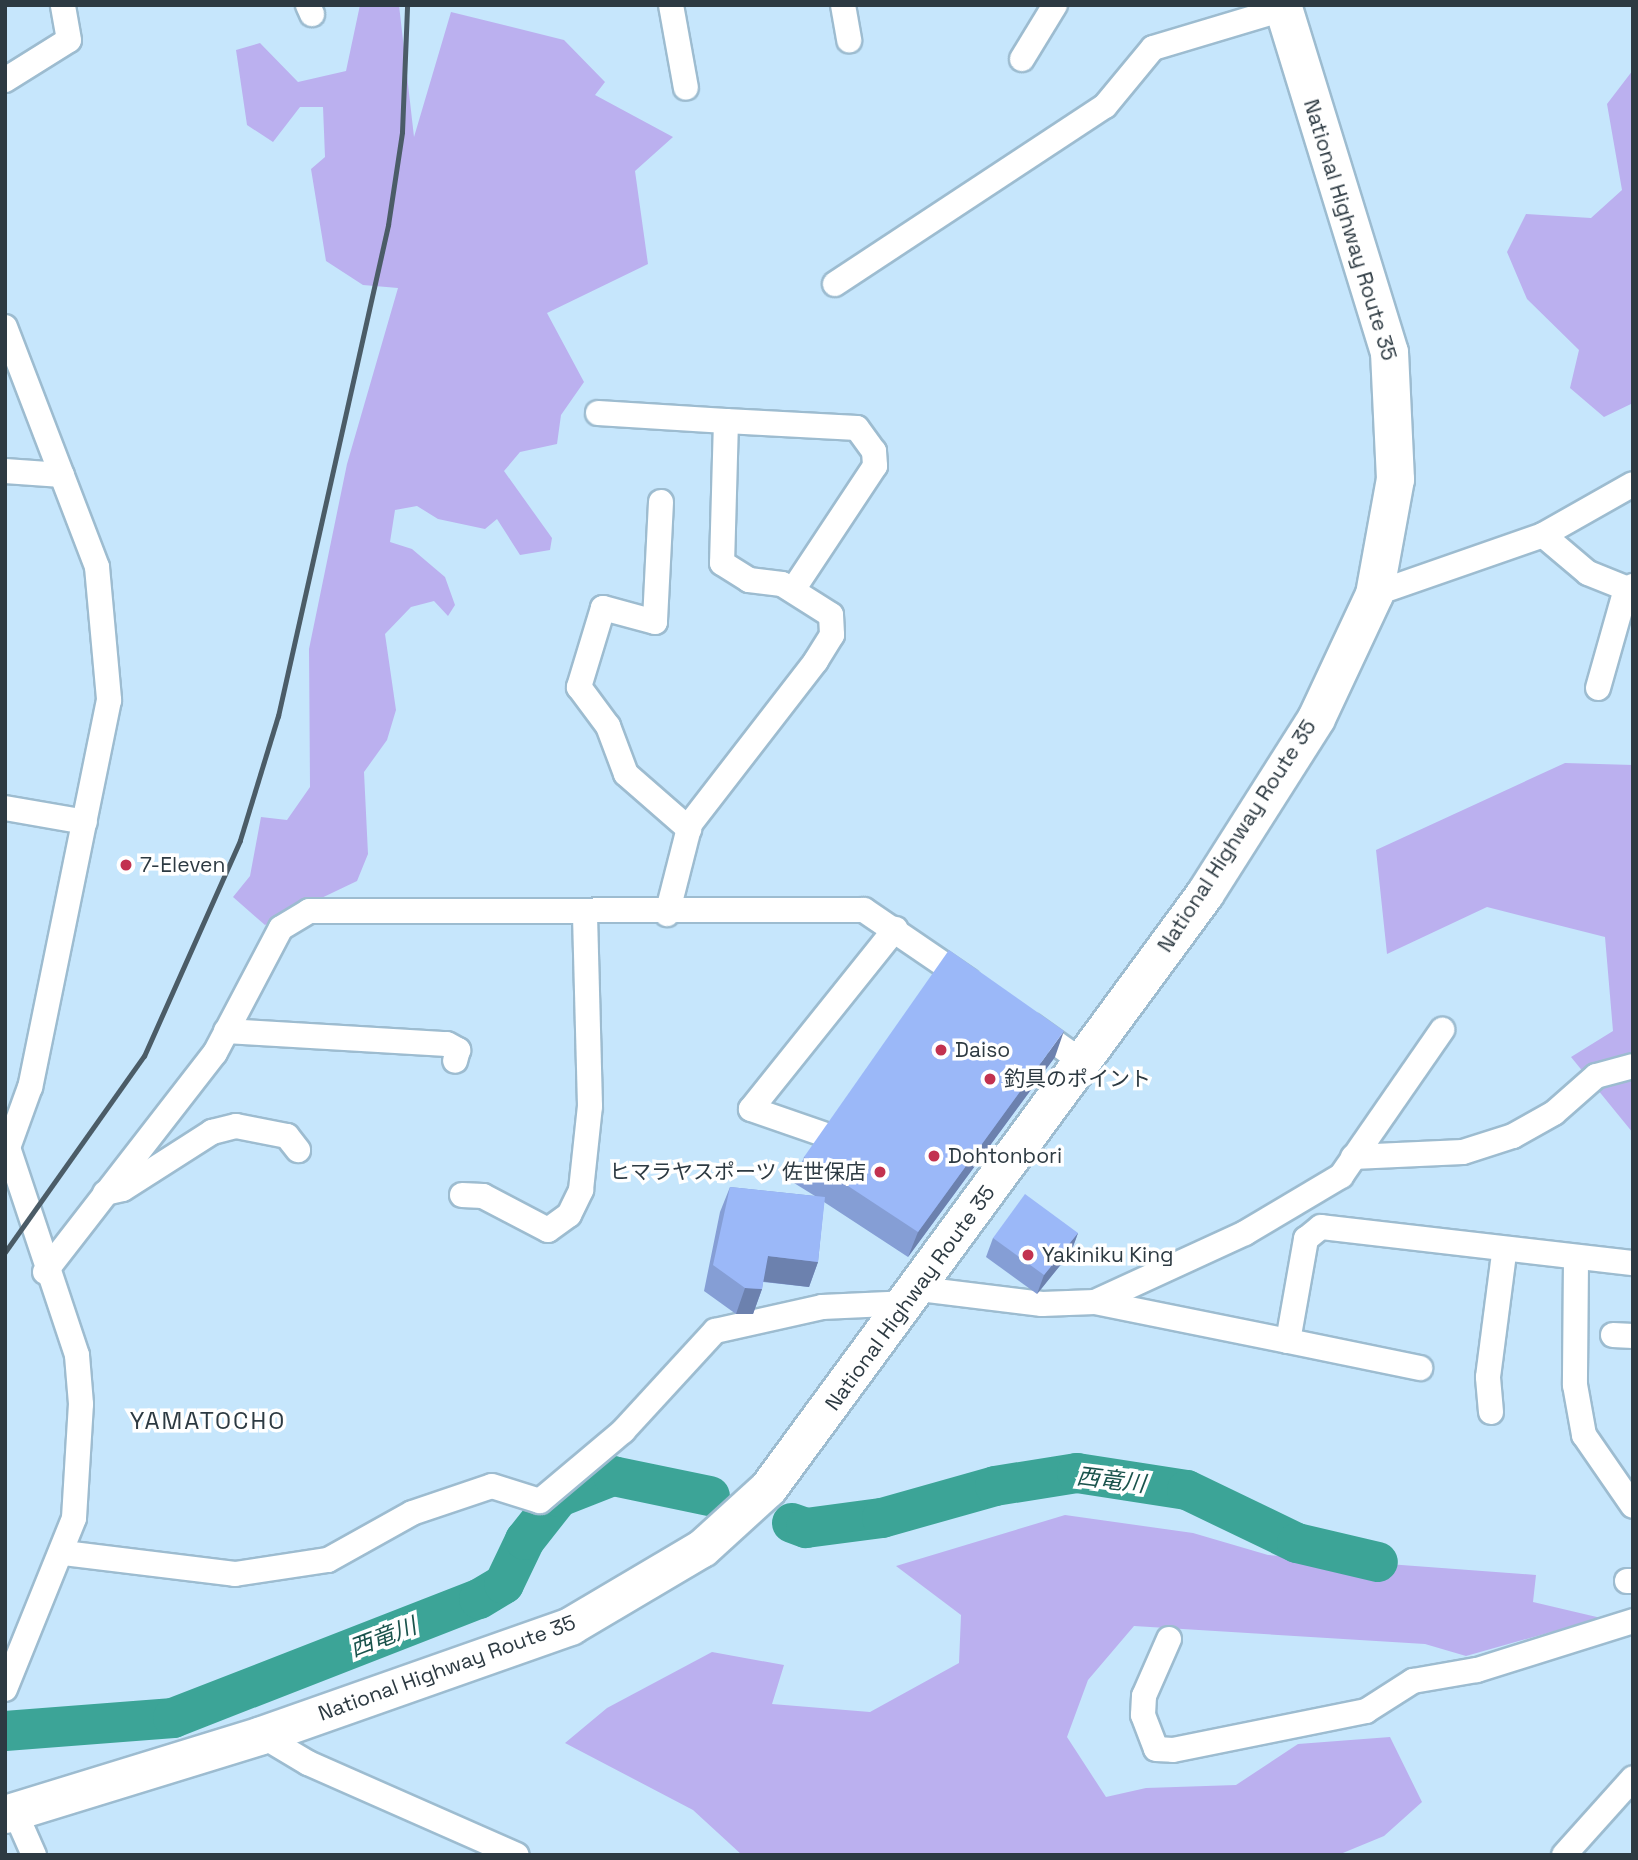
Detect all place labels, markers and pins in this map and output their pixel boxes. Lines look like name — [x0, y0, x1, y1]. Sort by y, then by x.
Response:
place label: 7-Eleven — [140, 852, 225, 878]
marker: 7-Eleven — [118, 857, 134, 873]
place label: Daiso — [955, 1037, 1010, 1063]
marker: Daiso — [933, 1042, 949, 1058]
place label: 釣具のポイント — [1004, 1066, 1151, 1092]
marker: 釣具のポイント — [982, 1071, 998, 1087]
place label: Dohtonbori — [948, 1143, 1062, 1169]
marker: Dohtonbori — [926, 1148, 942, 1164]
place label: ヒマラヤスポーツ 佐世保店 — [609, 1159, 866, 1185]
marker: ヒマラヤスポーツ 佐世保店 — [872, 1164, 888, 1180]
place label: Yakiniku King — [1042, 1242, 1173, 1268]
marker: Yakiniku King — [1020, 1247, 1036, 1263]

